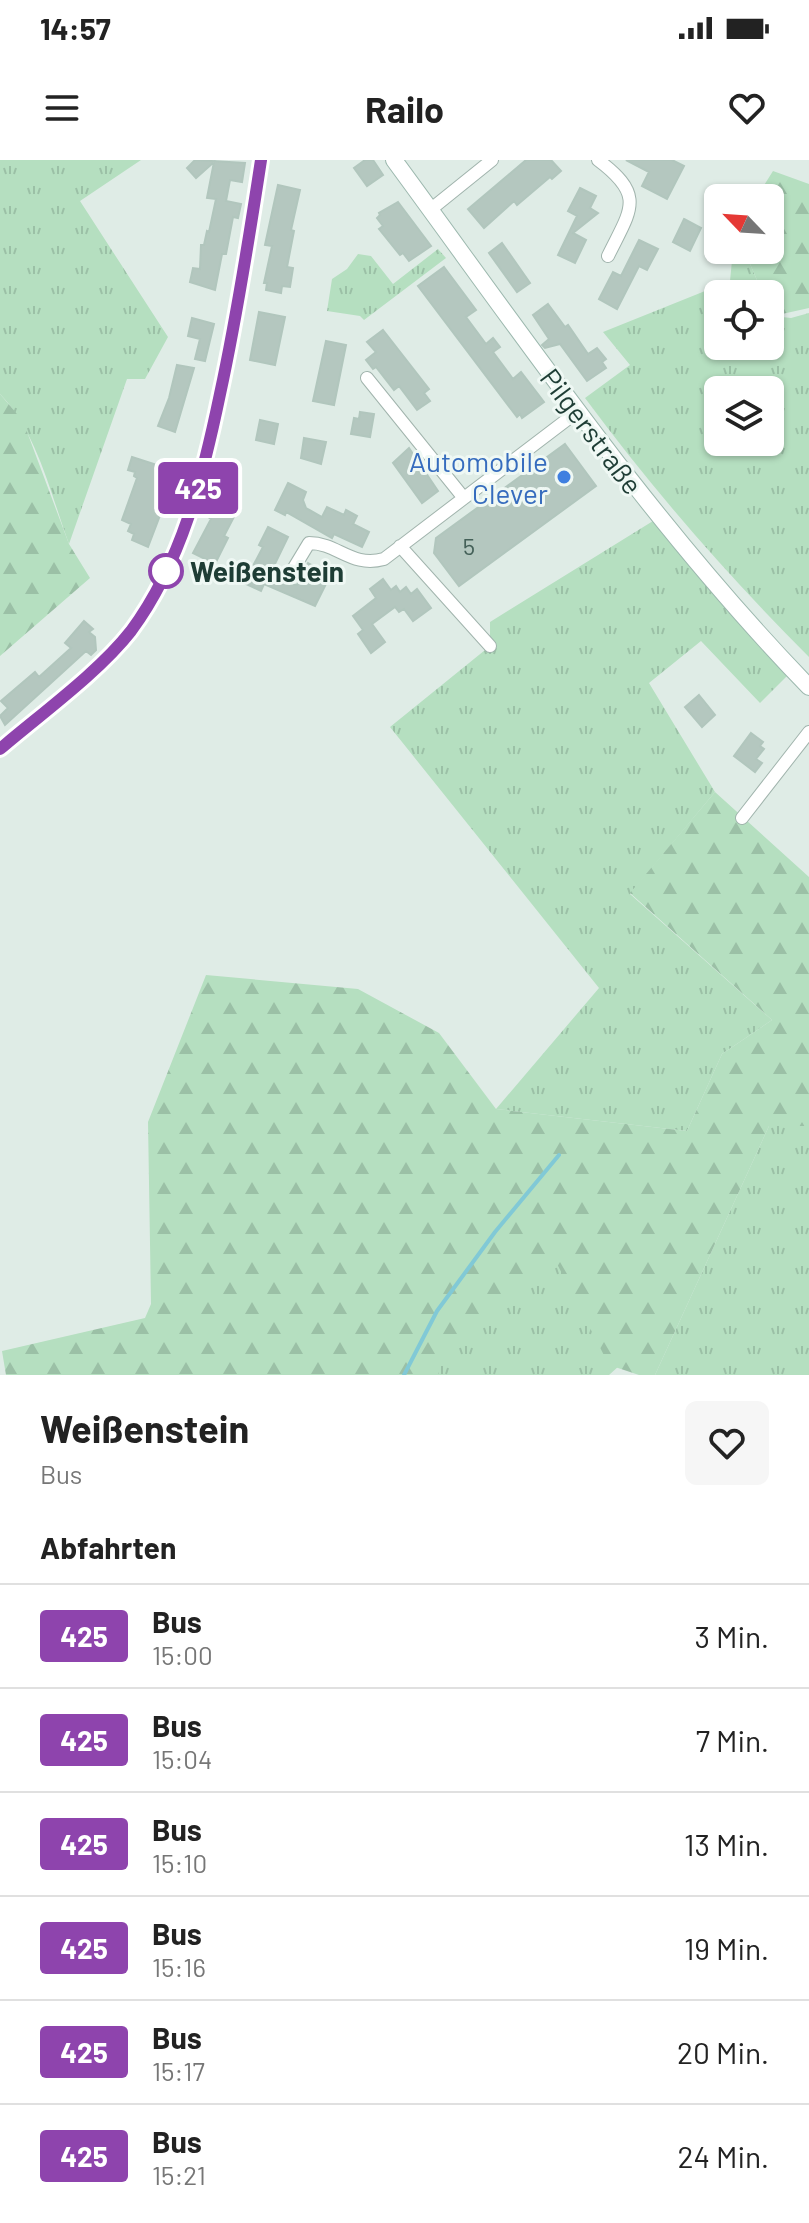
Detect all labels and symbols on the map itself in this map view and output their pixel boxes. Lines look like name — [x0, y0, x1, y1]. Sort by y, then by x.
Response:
north arrow — [704, 184, 784, 264]
street label: Pilgerstraße — [534, 361, 650, 501]
place label: Automobile Clever — [409, 444, 548, 510]
line badge: 425 — [152, 462, 244, 514]
marker: Automobile Clever — [555, 468, 573, 486]
house number: 5 — [463, 531, 475, 560]
marker: Weißenstein — [149, 554, 183, 588]
place label: Weißenstein — [190, 554, 344, 588]

